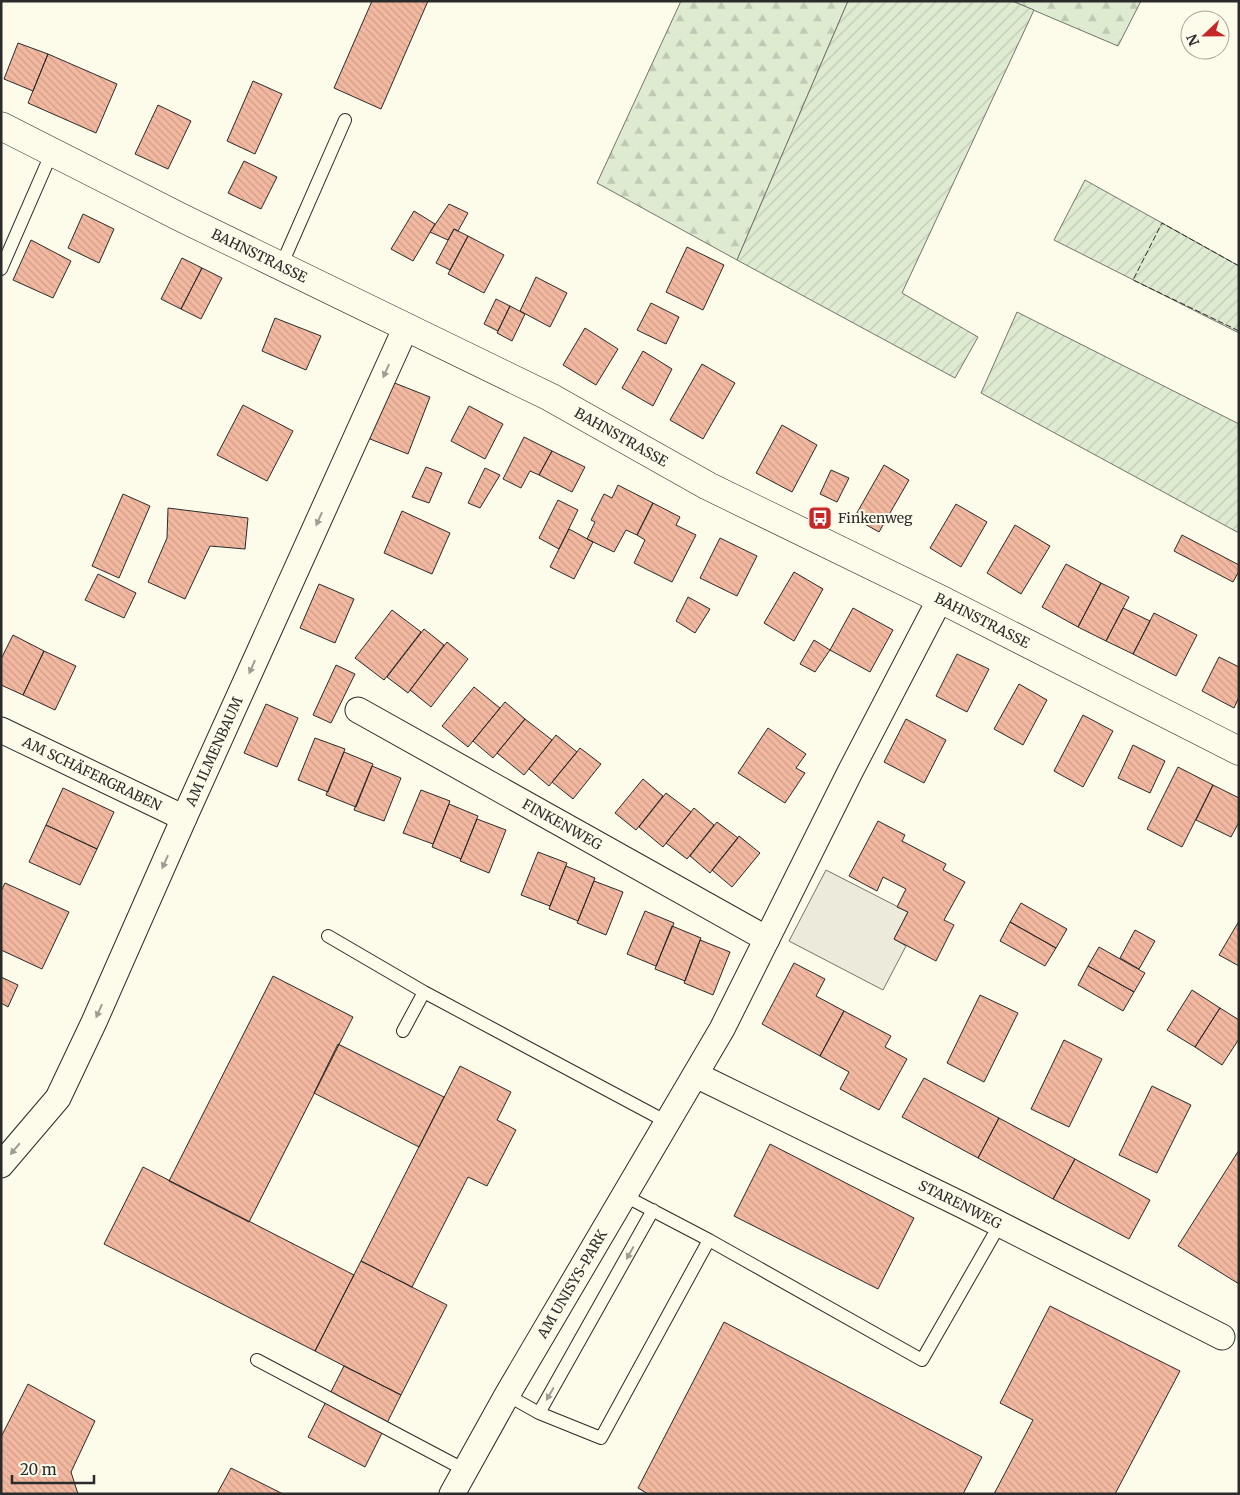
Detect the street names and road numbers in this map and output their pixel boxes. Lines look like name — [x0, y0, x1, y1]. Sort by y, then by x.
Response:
street label: BAHNSTRASSE — [208, 225, 310, 287]
street label: BAHNSTRASSE — [571, 404, 671, 471]
street label: BAHNSTRASSE — [932, 589, 1033, 652]
street label: AM ILMENBAUM — [181, 694, 247, 810]
street label: AM SCHÄFERGRABEN — [19, 732, 165, 815]
street label: FINKENWEG — [519, 795, 605, 854]
street label: STARENWEG — [916, 1176, 1005, 1233]
street label: AM UNISYS-PARK — [533, 1226, 612, 1342]

